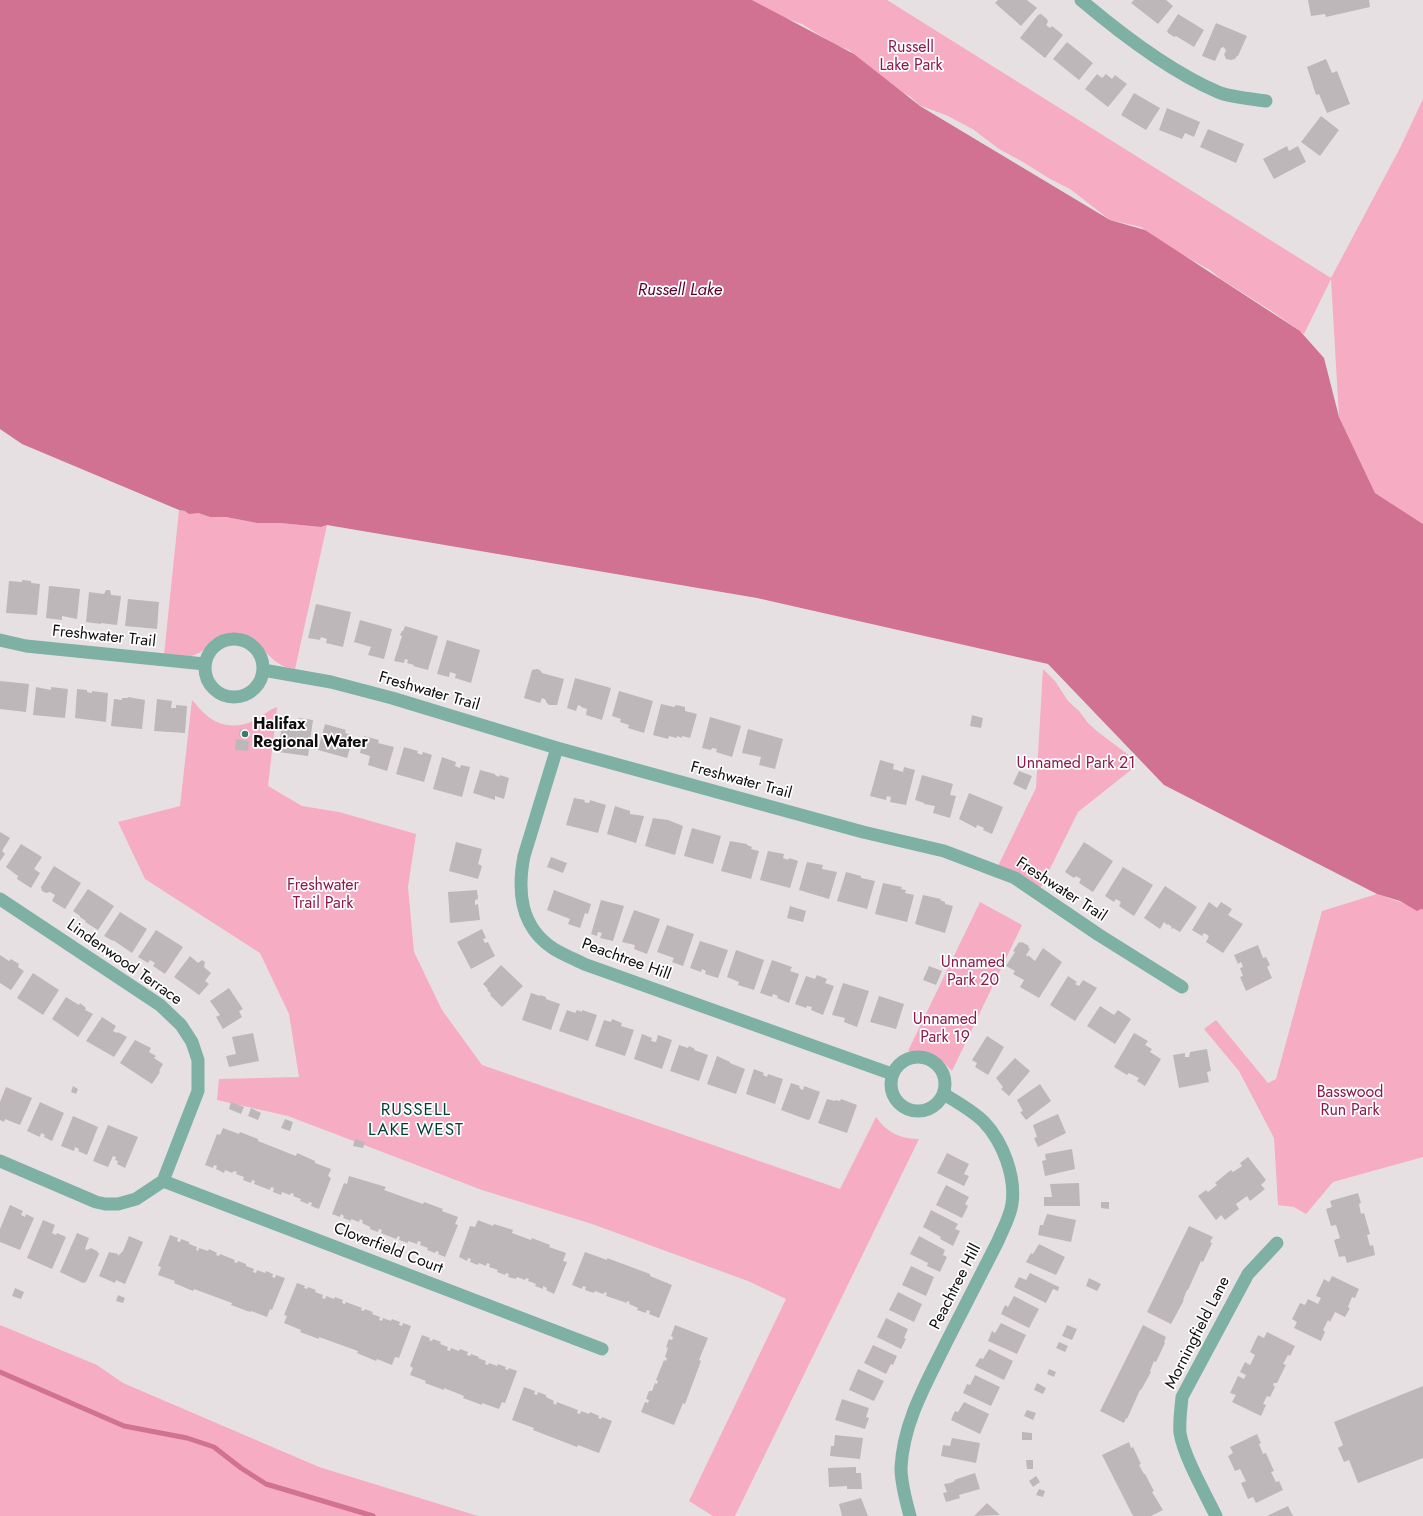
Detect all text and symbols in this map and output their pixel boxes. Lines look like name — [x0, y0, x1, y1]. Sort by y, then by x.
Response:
park label: Russell Lake Park — [879, 38, 943, 76]
water label: Russell Lake — [638, 281, 722, 301]
street label: Freshwater Trail — [51, 622, 157, 652]
street label: Freshwater Trail — [376, 668, 482, 716]
place label: Halifax Regional Water — [253, 715, 368, 753]
marker: Halifax Regional Water — [240, 729, 250, 739]
park label: Unnamed Park 21 — [1017, 754, 1135, 774]
street label: Freshwater Trail — [688, 758, 794, 804]
street label: Freshwater Trail — [1012, 854, 1110, 926]
park label: Freshwater Trail Park — [287, 876, 359, 914]
street label: Lindenwood Terrace — [63, 916, 185, 1010]
street label: Peachtree Hill — [579, 935, 673, 985]
park label: Unnamed Park 20 — [941, 953, 1005, 991]
park label: Unnamed Park 19 — [913, 1010, 977, 1048]
park label: Basswood Run Park — [1317, 1083, 1383, 1121]
district label: RUSSELL LAKE WEST — [368, 1101, 464, 1141]
street label: Cloverfield Court — [331, 1219, 445, 1279]
street label: Peachtree Hill — [926, 1241, 986, 1333]
street label: Morningfield Lane — [1161, 1274, 1235, 1392]

